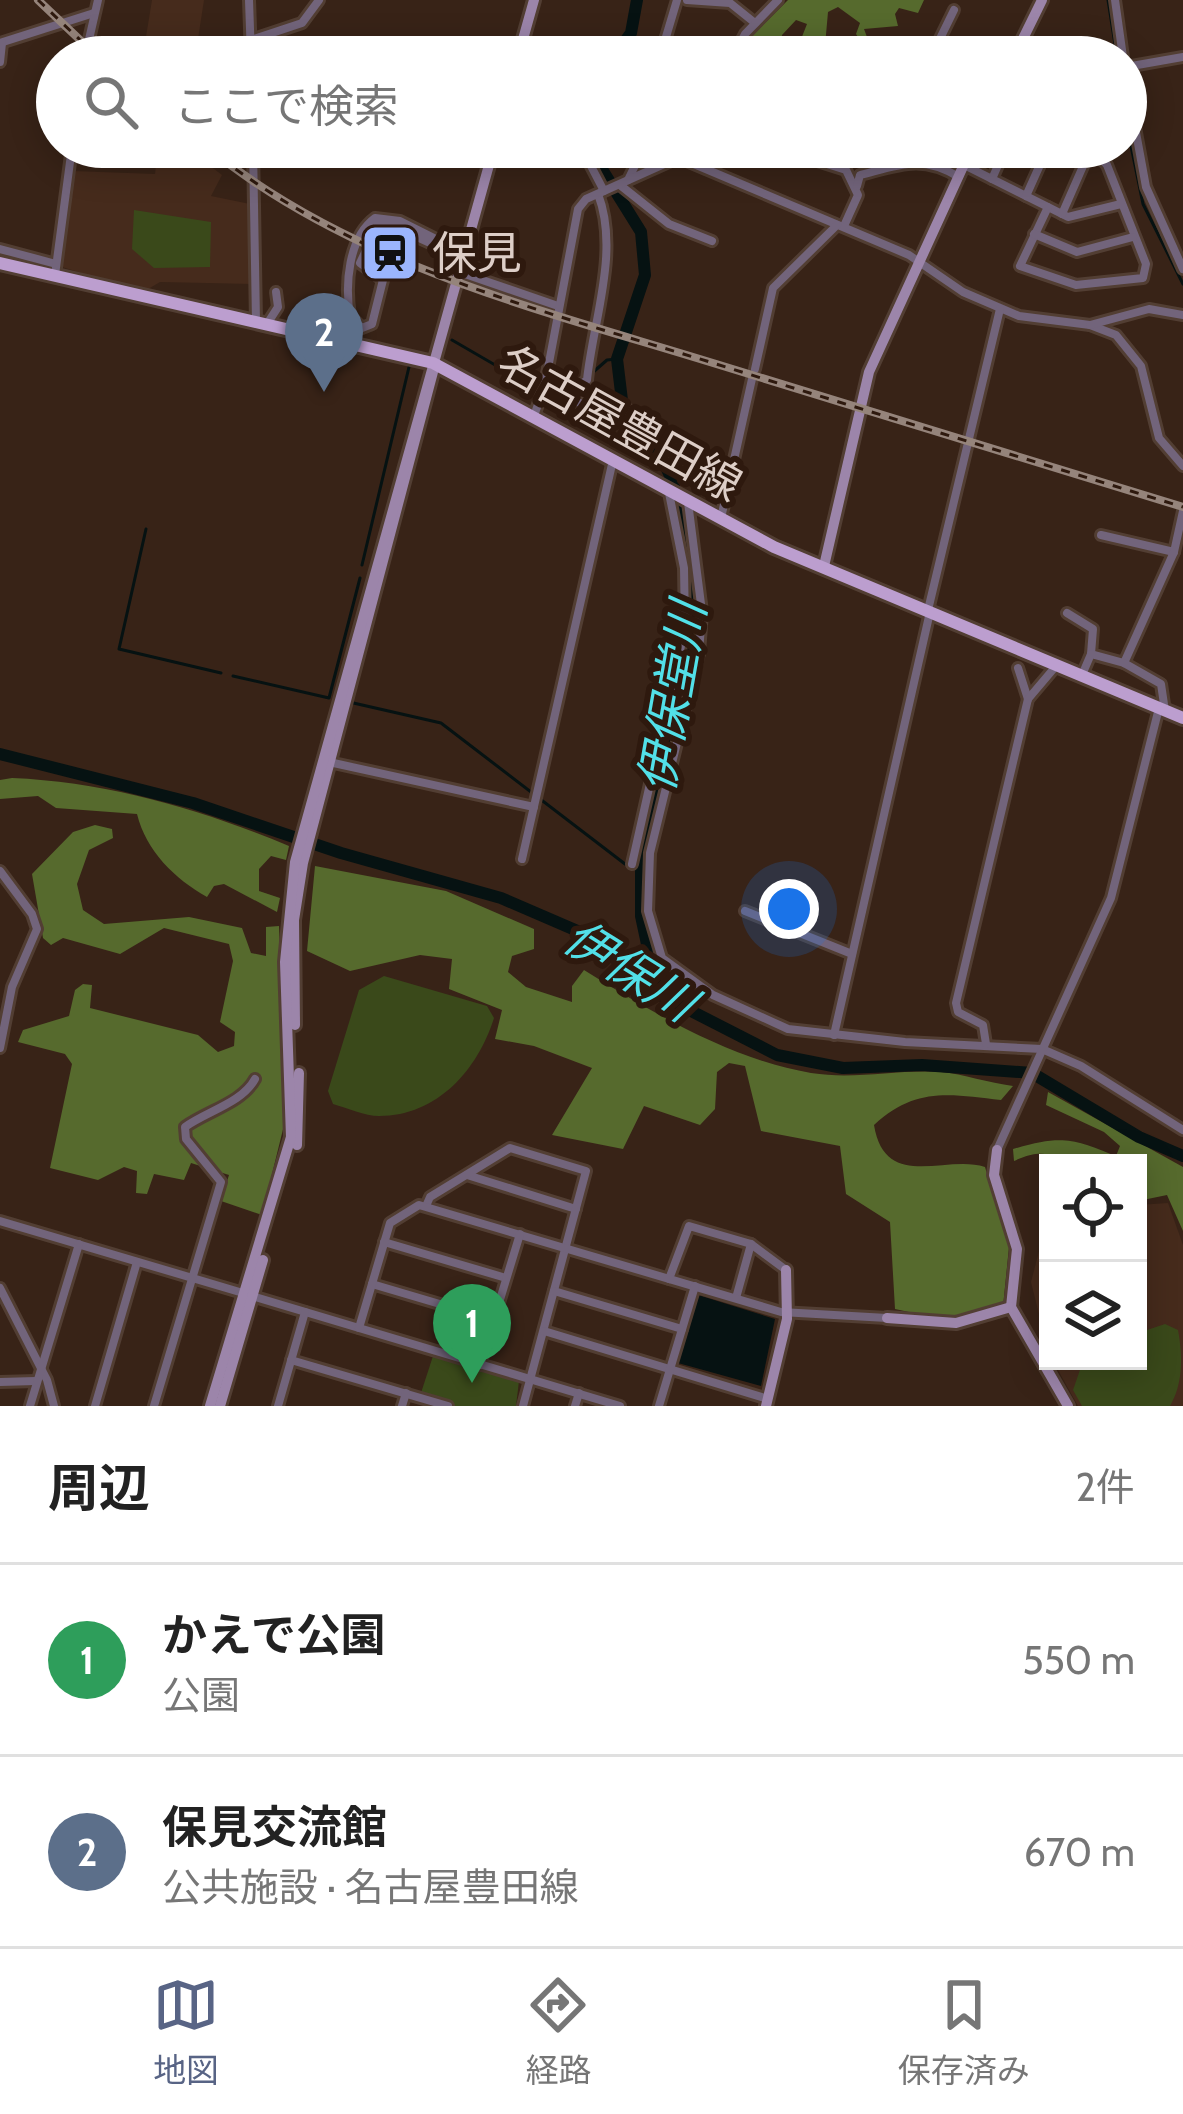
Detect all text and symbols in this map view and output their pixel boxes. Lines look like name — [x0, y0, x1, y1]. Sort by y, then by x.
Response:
search box — [36, 36, 1147, 168]
icon: search — [78, 69, 144, 135]
text: ここで検索 — [174, 79, 399, 133]
station icon: 保見 — [359, 222, 421, 284]
place label: 保見 — [432, 226, 522, 280]
pin: 2 — [285, 293, 363, 392]
street label: 名古屋豊田線 — [489, 334, 751, 512]
water label: 伊保堂川 — [627, 593, 718, 797]
your location — [759, 879, 819, 939]
water label: 伊保川 — [554, 907, 711, 1035]
map controls — [1039, 1154, 1147, 1370]
button: locate — [1039, 1154, 1147, 1262]
button: layers — [1039, 1262, 1147, 1370]
pin: 1 — [433, 1284, 511, 1383]
text: 周辺 — [48, 1457, 150, 1519]
text: 2件 — [1076, 1463, 1135, 1511]
text: かえで公園 — [162, 1608, 386, 1662]
text: 1 — [80, 1636, 94, 1684]
text: 550 m — [1023, 1636, 1135, 1684]
text: 公園 — [162, 1671, 240, 1719]
text: 保見交流館 — [162, 1800, 387, 1854]
text: 2 — [77, 1828, 97, 1876]
text: 670 m — [1024, 1828, 1135, 1876]
text: 公共施設 · 名古屋豊田線 — [162, 1863, 579, 1911]
tab: 地図 — [153, 1972, 219, 2092]
tab: 経路 — [525, 1972, 591, 2092]
tab: 保存済み — [898, 1972, 1030, 2092]

